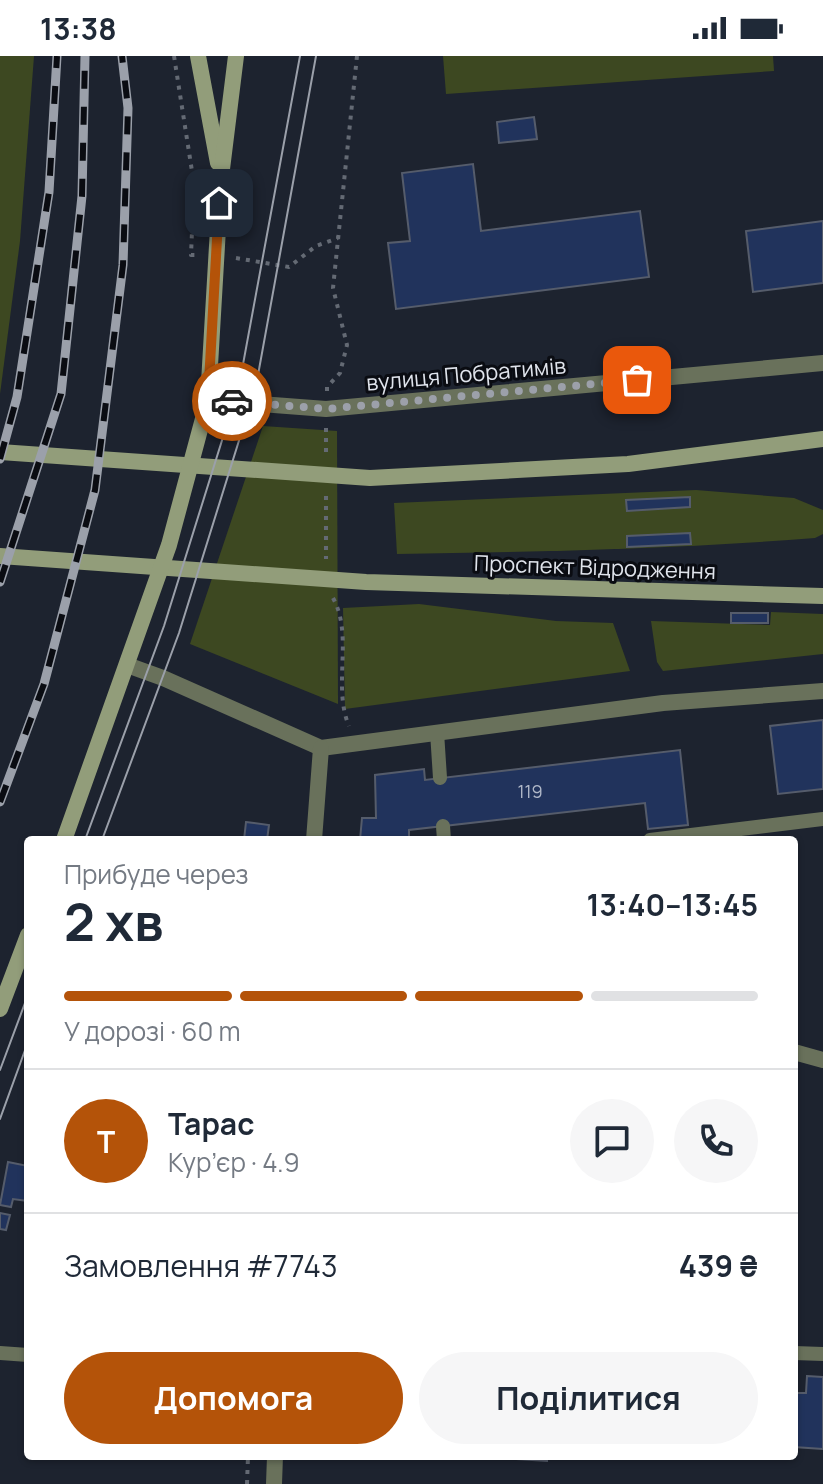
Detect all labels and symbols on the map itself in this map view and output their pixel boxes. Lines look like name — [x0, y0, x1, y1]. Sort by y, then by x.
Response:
pin — [185, 169, 253, 237]
pin — [603, 346, 671, 414]
street label: вулиця Побратимів — [365, 350, 567, 398]
courier — [192, 361, 272, 441]
street label: Проспект Відродження — [473, 548, 717, 586]
house number: 119 — [517, 779, 543, 803]

